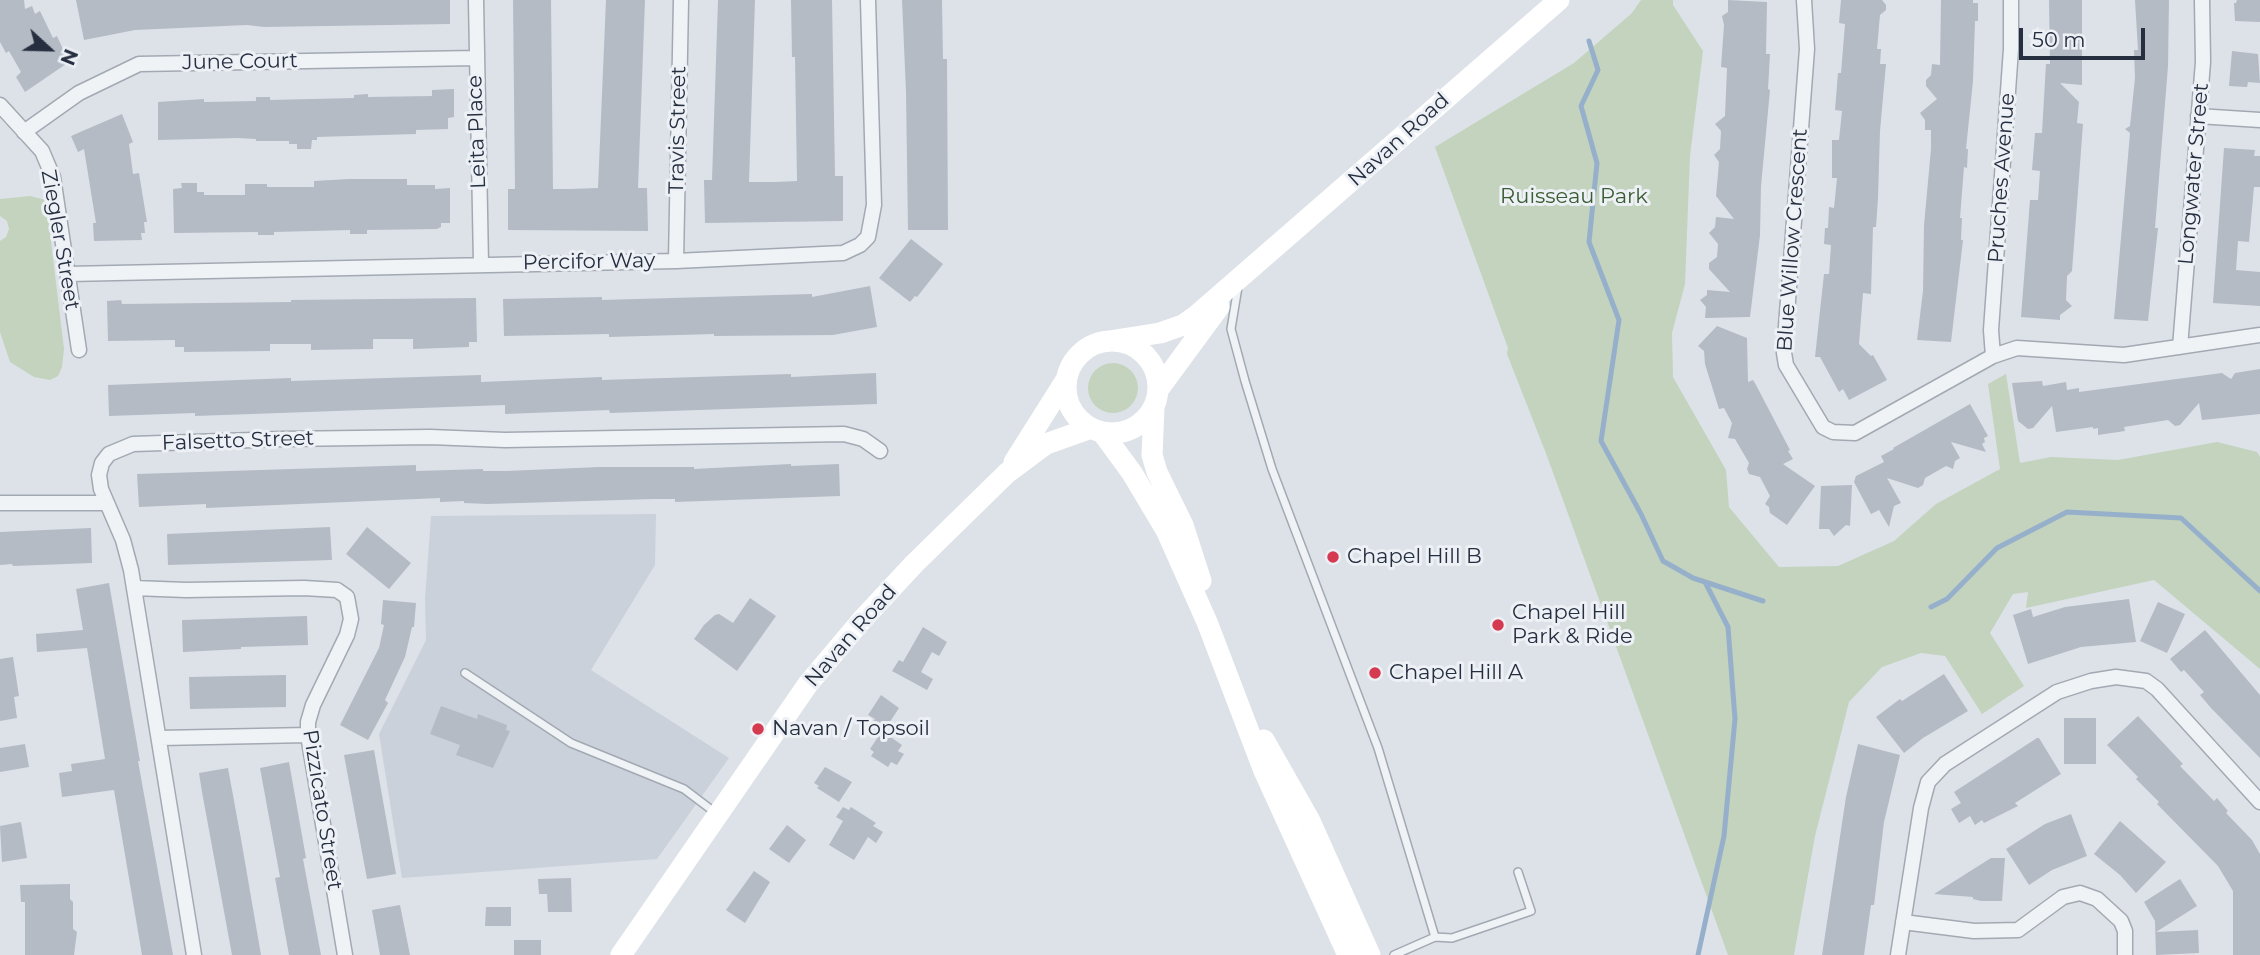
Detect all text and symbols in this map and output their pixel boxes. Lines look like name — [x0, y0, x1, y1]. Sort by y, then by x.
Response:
north arrow — [14, 14, 84, 84]
scale bar — [2022, 14, 2148, 58]
text: 50 m — [2032, 27, 2086, 52]
text: N — [55, 46, 82, 68]
street label: June Court — [182, 48, 298, 76]
street label: Travis Street — [664, 66, 692, 194]
street label: Leita Place — [462, 75, 492, 189]
street label: Longwater Street — [2173, 82, 2215, 266]
street label: Navan Road — [1343, 88, 1455, 192]
street label: Pruches Avenue — [1983, 92, 2021, 264]
street label: Blue Willow Crescent — [1773, 128, 1813, 352]
street label: Ziegler Street — [35, 168, 85, 312]
park label: Ruisseau Park — [1500, 184, 1648, 210]
street label: Percifor Way — [523, 248, 655, 276]
street label: Falsetto Street — [161, 426, 315, 456]
place label: Chapel Hill B — [1347, 544, 1482, 570]
marker: Chapel Hill B — [1325, 549, 1341, 565]
street label: Navan Road — [800, 580, 902, 692]
place label: Chapel Hill Park & Ride — [1512, 600, 1633, 650]
marker: Chapel Hill Park & Ride — [1490, 617, 1506, 633]
place label: Chapel Hill A — [1389, 660, 1523, 686]
marker: Chapel Hill A — [1367, 665, 1383, 681]
place label: Navan / Topsoil — [772, 716, 930, 742]
marker: Navan / Topsoil — [750, 721, 766, 737]
street label: Pizzicato Street — [297, 728, 347, 892]

